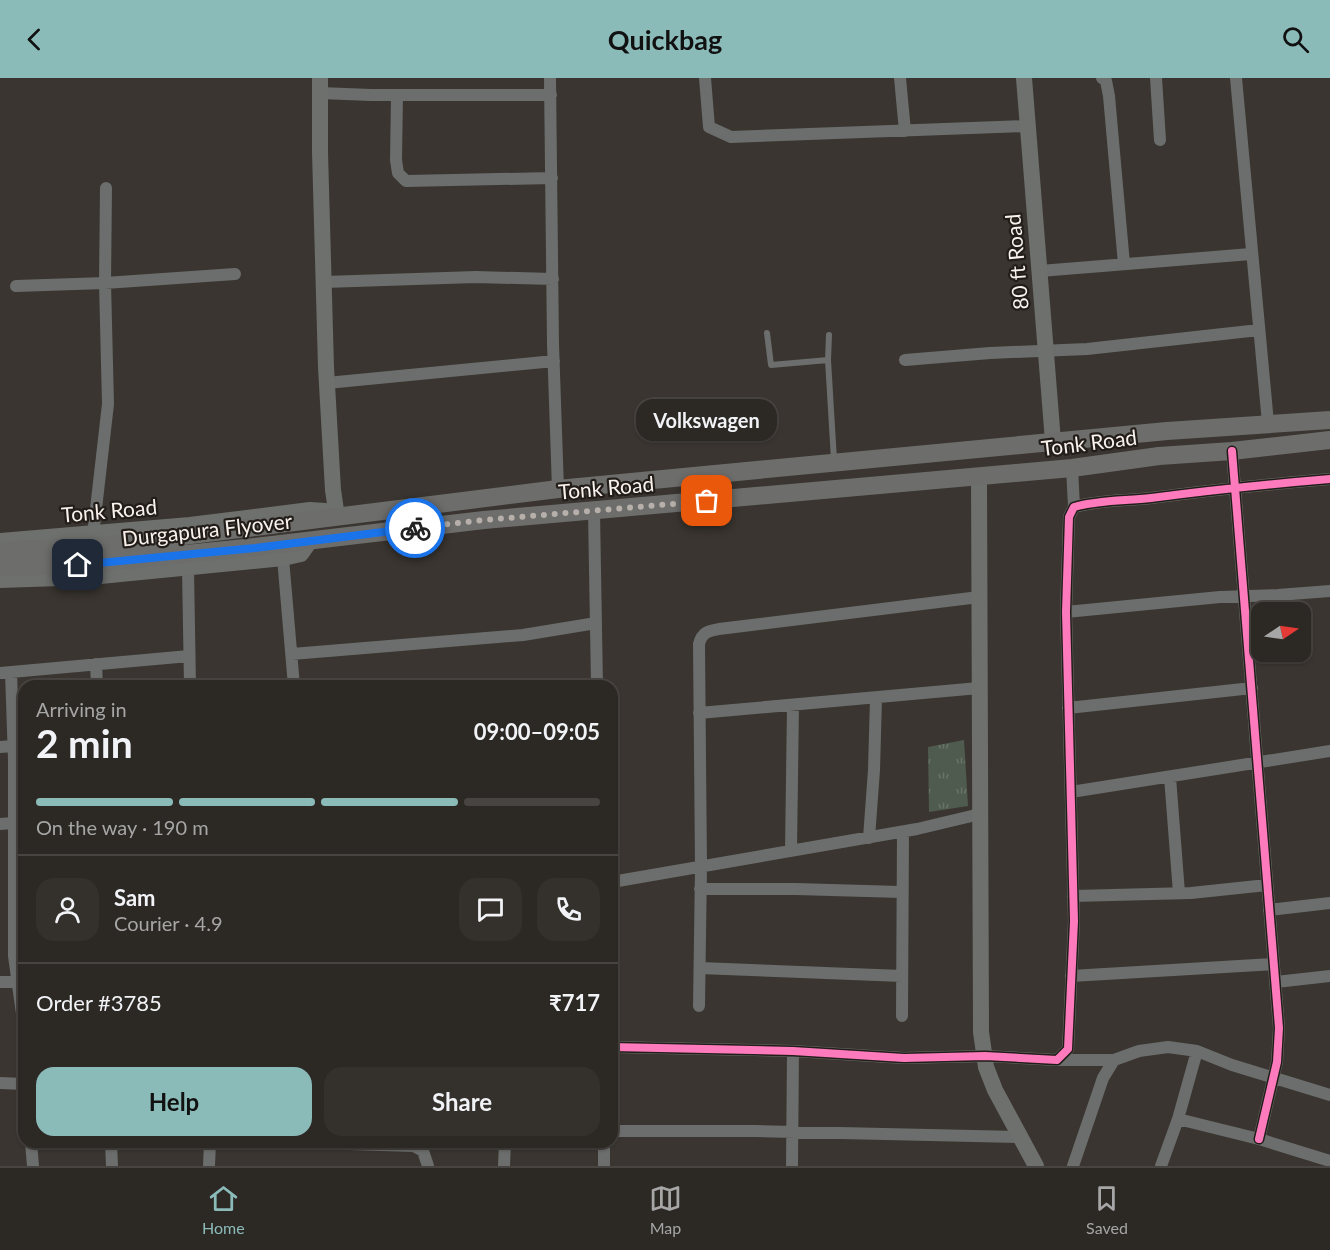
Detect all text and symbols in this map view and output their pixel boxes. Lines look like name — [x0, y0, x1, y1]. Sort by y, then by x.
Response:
icon: back — [18, 23, 51, 56]
text: Quickbag — [608, 23, 722, 56]
icon: search — [1279, 23, 1312, 56]
street label: 80 ft Road — [999, 213, 1033, 311]
callout: Volkswagen — [636, 399, 777, 441]
text: Volkswagen — [653, 408, 760, 432]
street label: Tonk Road — [1040, 424, 1138, 460]
street label: Tonk Road — [557, 470, 655, 504]
pin — [681, 475, 732, 526]
icon: bag — [690, 484, 723, 517]
street label: Tonk Road — [60, 493, 158, 527]
courier — [385, 498, 445, 558]
street label: Durgapura Flyover — [121, 508, 294, 550]
icon: bike — [399, 512, 432, 545]
pin — [52, 539, 103, 590]
icon: home — [61, 548, 94, 581]
north arrow — [1251, 602, 1311, 662]
map controls — [1251, 602, 1311, 662]
text: Arriving in — [36, 697, 127, 721]
text: 09:00–09:05 — [474, 718, 600, 745]
text: 2 min — [36, 720, 133, 766]
text: On the way · 190 m — [36, 815, 209, 839]
button: person — [36, 878, 99, 941]
button: chat — [459, 878, 522, 941]
button: phone — [537, 878, 600, 941]
text: Sam — [114, 884, 156, 911]
text: Courier · 4.9 — [114, 911, 223, 935]
text: Order #3785 — [36, 989, 162, 1016]
text: ₹717 — [549, 989, 600, 1016]
button: Help — [36, 1067, 312, 1136]
button: Share — [324, 1067, 600, 1136]
tab: Home — [202, 1182, 245, 1237]
tab: Map — [649, 1182, 682, 1237]
tab: Saved — [1086, 1182, 1128, 1237]

